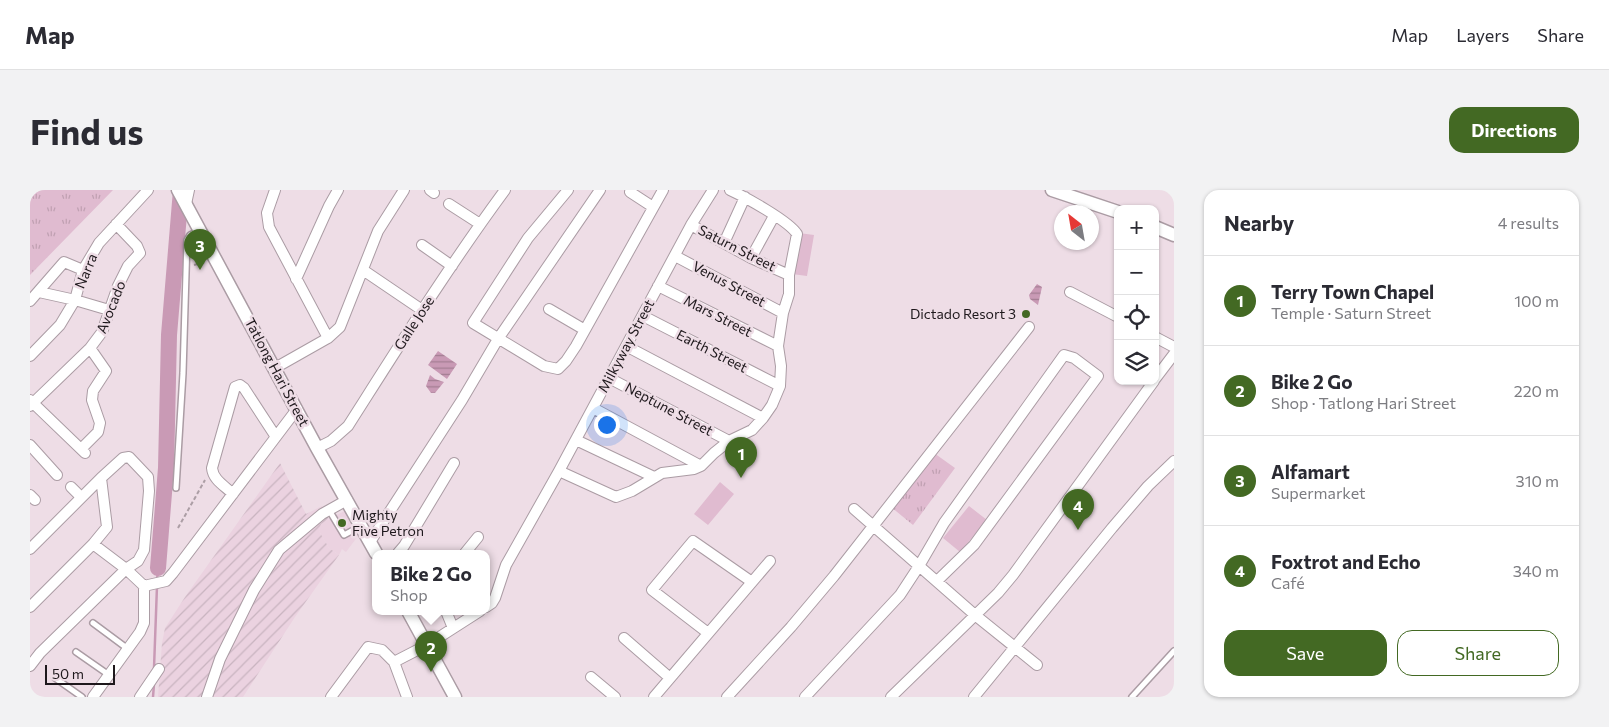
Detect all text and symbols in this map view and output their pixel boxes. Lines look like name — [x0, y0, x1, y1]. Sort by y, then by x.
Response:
text: Map — [25, 20, 75, 49]
text: Map — [1391, 24, 1428, 46]
text: Layers — [1456, 24, 1509, 46]
text: Share — [1537, 24, 1584, 46]
button: Directions — [1449, 107, 1579, 153]
text: Find us — [30, 109, 144, 152]
north arrow — [1054, 205, 1099, 250]
map controls — [1114, 205, 1159, 385]
button: + — [1114, 205, 1159, 250]
text: Nearby — [1224, 210, 1294, 235]
text: 4 results — [1498, 213, 1559, 232]
street label: Saturn Street — [696, 221, 779, 275]
pin: 3 — [184, 229, 216, 270]
button: − — [1114, 250, 1159, 295]
street label: Narra — [71, 251, 100, 291]
street label: Venus Street — [690, 257, 769, 310]
street label: Avocado — [92, 278, 129, 336]
text: Terry Town Chapel — [1271, 280, 1434, 303]
street label: Mars Street — [681, 291, 756, 340]
text: 1 — [1236, 291, 1244, 310]
text: 100 m — [1514, 291, 1559, 310]
street label: Galle Jose — [390, 293, 437, 353]
button: locate — [1114, 295, 1159, 340]
street label: Milkyway Street — [594, 296, 657, 395]
text: Temple · Saturn Street — [1271, 303, 1431, 322]
place label: Dictado Resort 3 — [910, 305, 1016, 322]
marker: Dictado Resort 3 — [1020, 308, 1032, 320]
street label: Tatlong Hari Street — [242, 315, 313, 429]
street label: Earth Street — [674, 325, 751, 376]
button: layers — [1114, 340, 1159, 385]
text: Bike 2 Go — [1271, 370, 1353, 393]
street label: Neptune Street — [622, 378, 716, 439]
text: 2 — [1235, 381, 1245, 400]
text: 220 m — [1514, 381, 1559, 400]
text: Shop · Tatlong Hari Street — [1271, 393, 1456, 412]
your location — [594, 412, 620, 438]
pin: 1 — [725, 437, 757, 478]
text: Alfamart — [1271, 460, 1350, 483]
text: 3 — [1235, 471, 1245, 490]
text: 310 m — [1516, 471, 1559, 490]
text: Supermarket — [1271, 483, 1366, 502]
pin: 4 — [1062, 489, 1094, 530]
place label: Mighty Five Petron — [352, 506, 424, 539]
marker: Mighty Five Petron — [336, 517, 348, 529]
popup — [372, 550, 490, 615]
text: Foxtrot and Echo — [1271, 550, 1421, 573]
text: 4 — [1235, 561, 1245, 580]
text: 340 m — [1513, 561, 1559, 580]
text: Bike 2 Go — [390, 562, 472, 585]
text: Café — [1271, 573, 1305, 592]
text: Shop — [390, 585, 428, 604]
button: Save — [1224, 630, 1387, 676]
button: Share — [1397, 630, 1559, 676]
pin: 2 — [415, 631, 447, 672]
scale bar — [45, 662, 115, 685]
text: 50 m — [52, 665, 84, 682]

